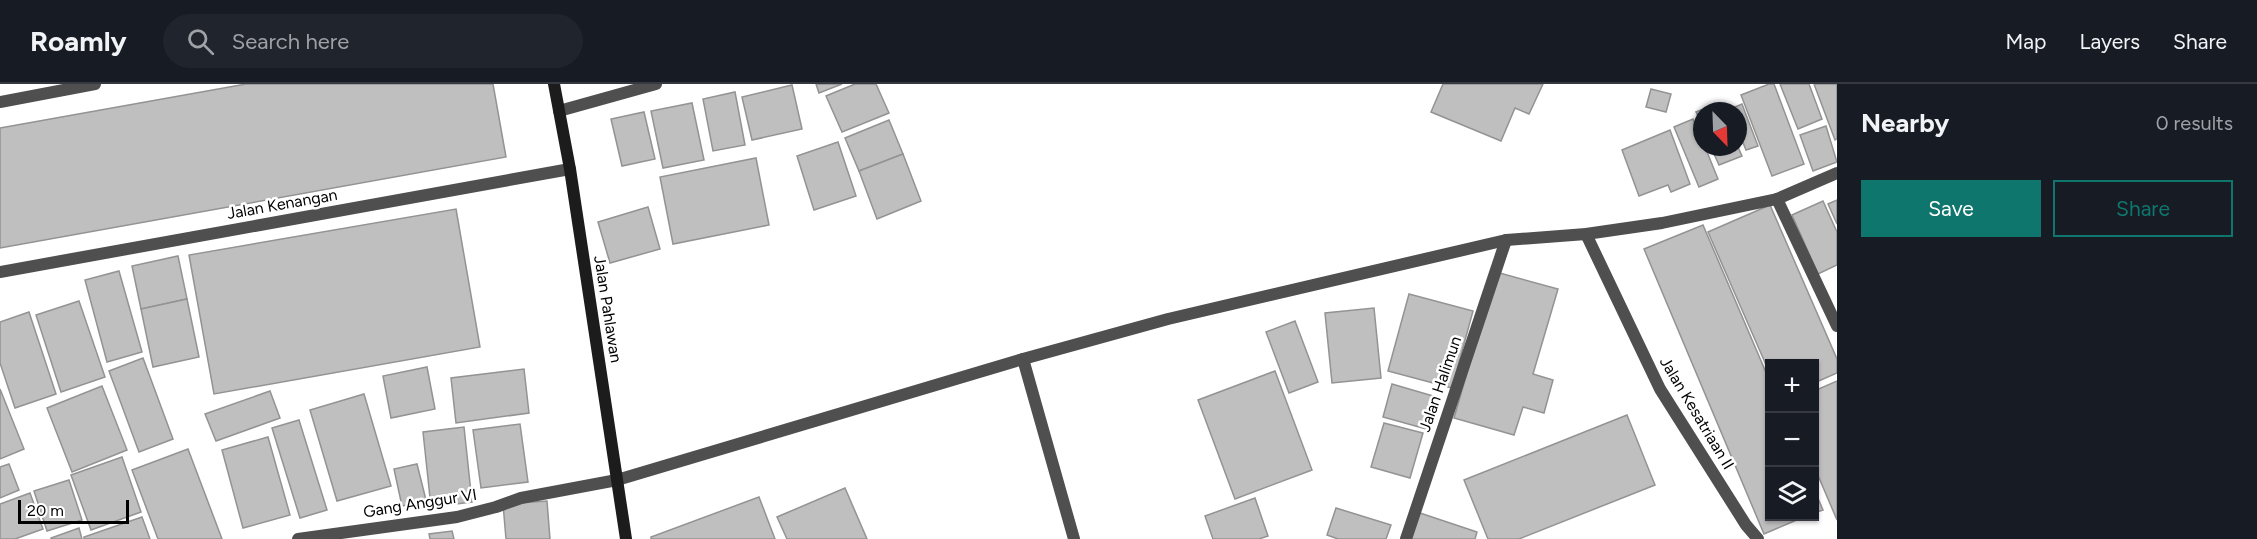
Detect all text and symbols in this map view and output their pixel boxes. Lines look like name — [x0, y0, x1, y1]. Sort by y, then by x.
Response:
search box — [163, 14, 583, 68]
text: Roamly — [30, 24, 127, 58]
icon: search — [184, 25, 217, 58]
text: Search here — [232, 28, 349, 55]
text: Map — [2006, 29, 2046, 54]
text: Layers — [2079, 29, 2140, 54]
text: Share — [2173, 29, 2227, 54]
north arrow — [1693, 102, 1747, 156]
text: Nearby — [1861, 107, 1949, 139]
text: 0 results — [2156, 111, 2233, 135]
button: Save — [1861, 180, 2041, 237]
button: Share — [2053, 180, 2233, 237]
street label: Jalan Kenangan — [225, 185, 339, 223]
street label: Jalan Pahlawan — [590, 254, 626, 364]
street label: Jalan Halimun — [1415, 334, 1465, 434]
street label: Jalan Kesatriaan II — [1656, 353, 1738, 473]
map controls — [1765, 359, 1819, 521]
button: + — [1765, 359, 1819, 413]
button: − — [1765, 413, 1819, 467]
button: layers — [1765, 467, 1819, 521]
street label: Gang Anggur VI — [362, 485, 478, 521]
scale bar — [18, 497, 129, 524]
text: 20 m — [27, 501, 64, 520]

